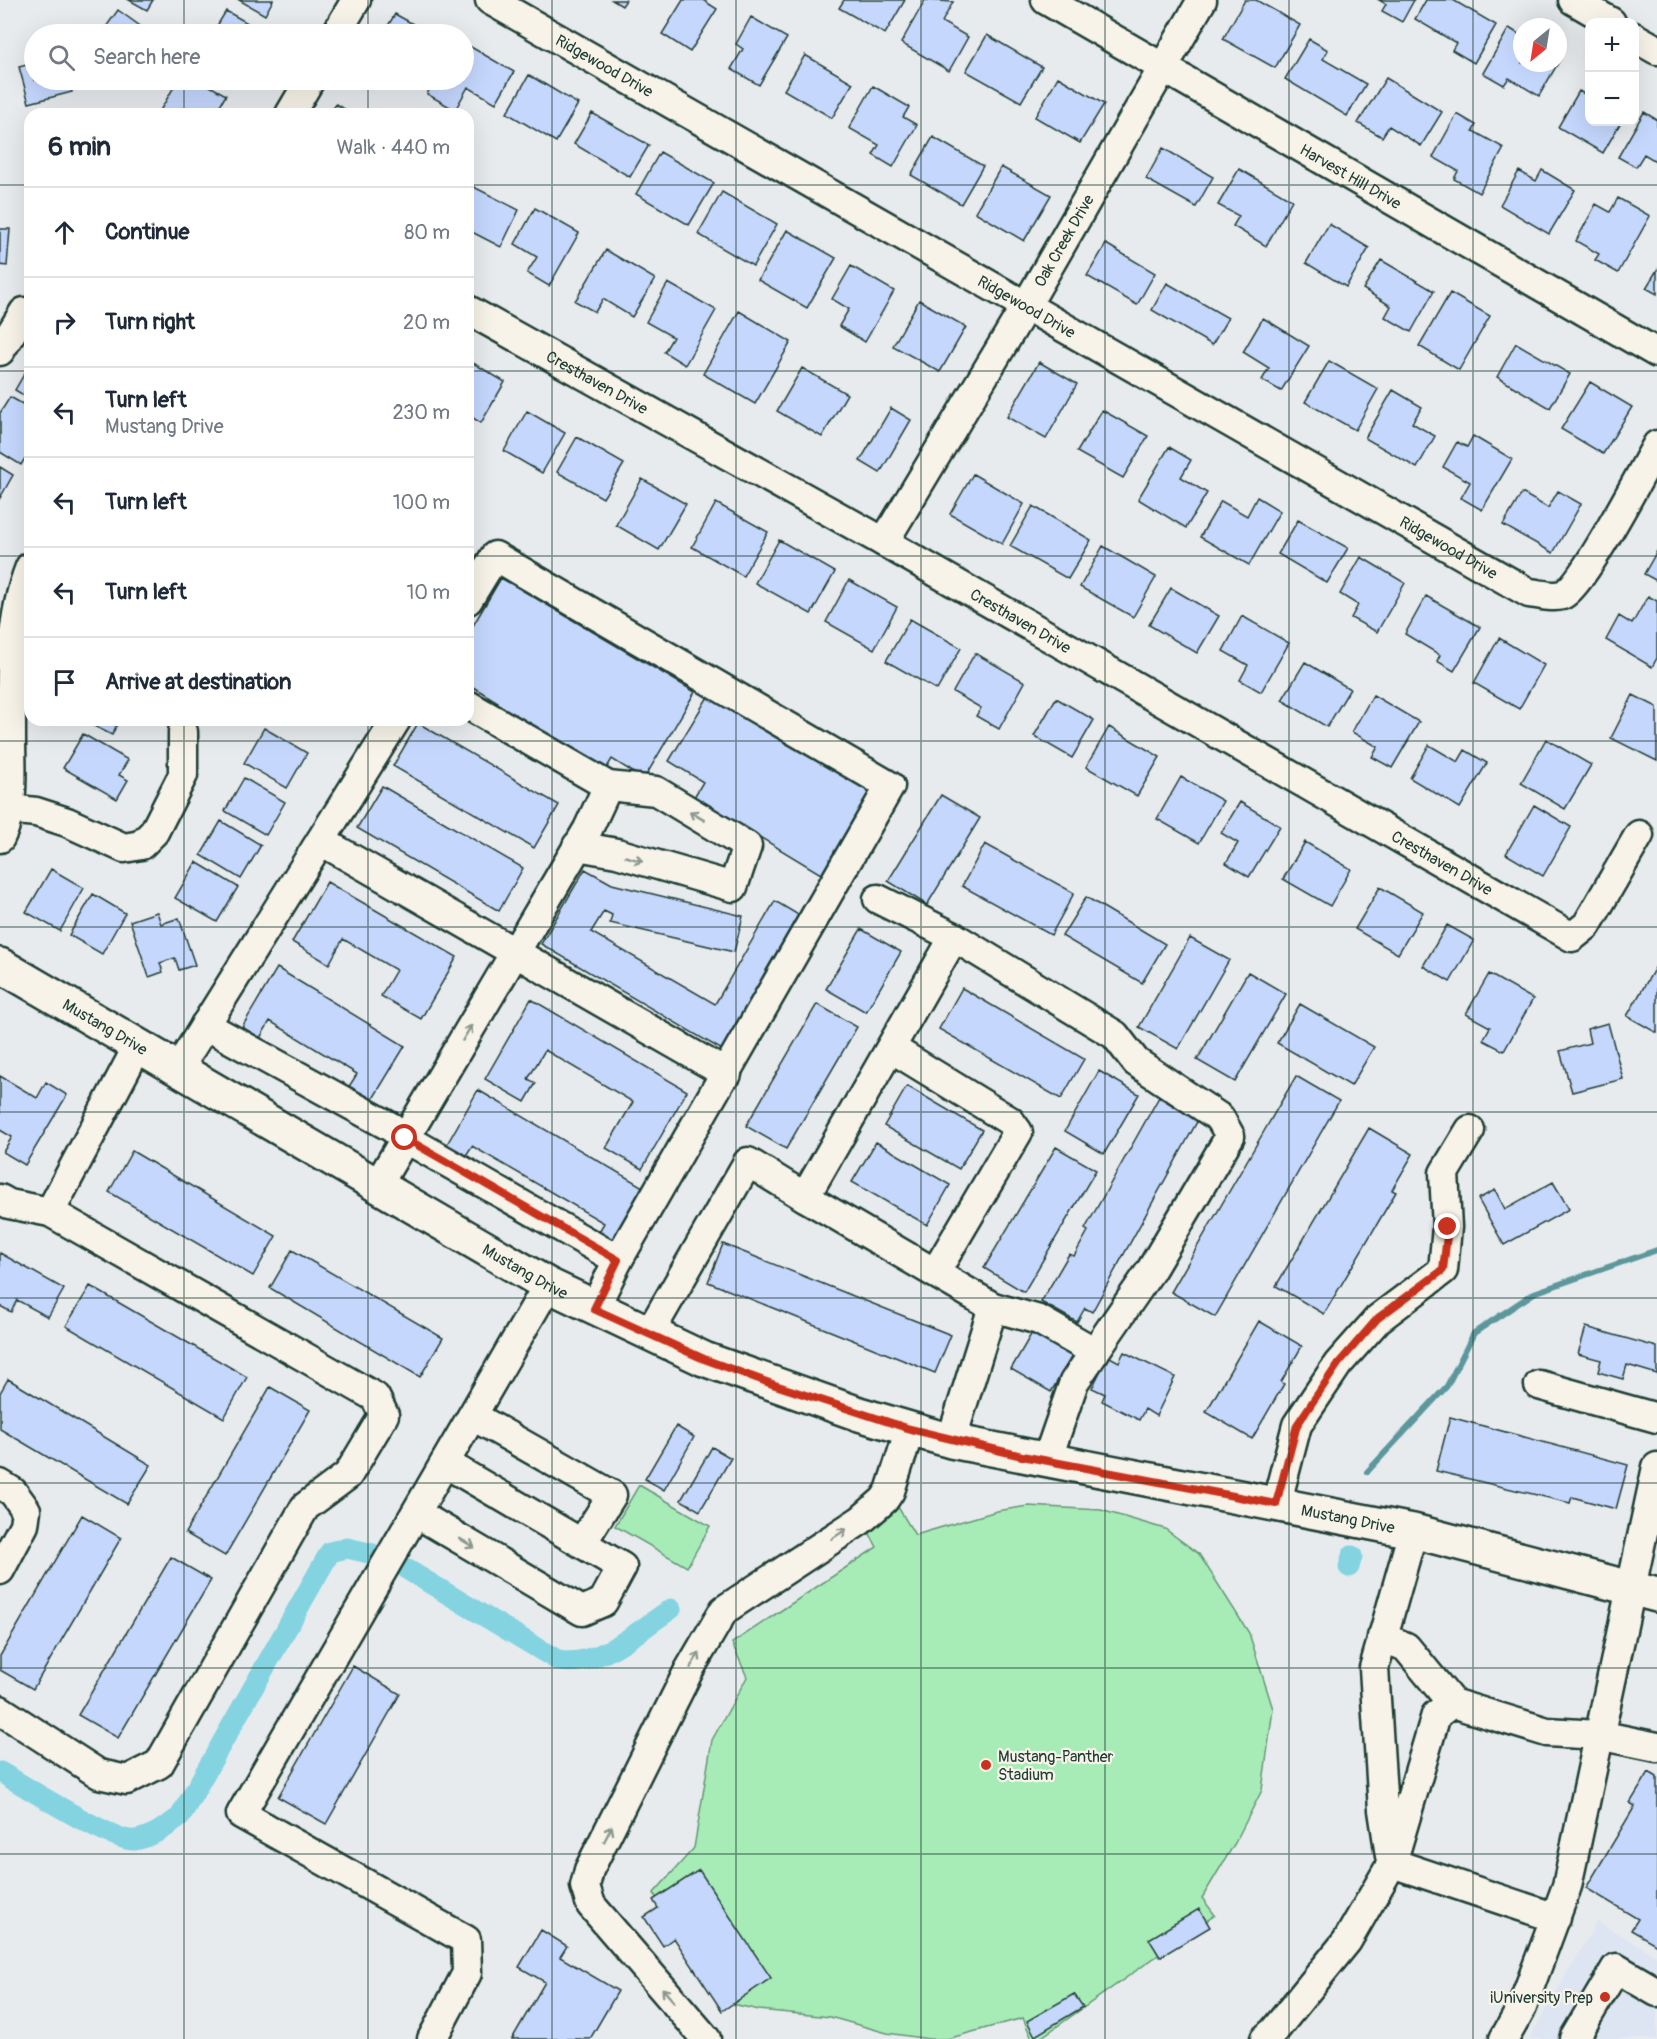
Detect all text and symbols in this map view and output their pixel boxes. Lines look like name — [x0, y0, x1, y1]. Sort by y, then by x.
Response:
north arrow — [1513, 18, 1567, 72]
map controls — [1585, 18, 1639, 126]
button: + — [1585, 18, 1639, 72]
search box — [24, 24, 474, 90]
street label: Ridgewood Drive — [552, 31, 657, 102]
icon: search — [45, 41, 78, 74]
text: Search here — [93, 43, 200, 71]
button: − — [1585, 72, 1639, 126]
text: 6 min — [48, 131, 111, 163]
text: Walk · 440 m — [336, 135, 450, 160]
street label: Harvest Hill Drive — [1296, 140, 1405, 214]
street label: Oak Creek Drive — [1030, 191, 1099, 291]
icon: ahead — [48, 216, 81, 249]
text: Continue — [105, 218, 189, 246]
text: 80 m — [404, 220, 450, 245]
street label: Ridgewood Drive — [974, 271, 1079, 343]
icon: right — [48, 306, 81, 339]
text: Turn right — [105, 308, 195, 336]
text: 20 m — [403, 310, 450, 335]
street label: Cresthaven Drive — [542, 347, 651, 419]
text: Turn left — [105, 386, 187, 414]
icon: left — [48, 396, 81, 429]
text: 230 m — [393, 400, 450, 425]
text: Mustang Drive — [105, 414, 224, 439]
icon: left — [48, 486, 81, 519]
text: Turn left — [105, 488, 187, 516]
text: 100 m — [393, 490, 450, 515]
street label: Ridgewood Drive — [1396, 512, 1501, 584]
icon: left — [48, 576, 81, 609]
text: Turn left — [105, 578, 187, 606]
text: 10 m — [406, 580, 450, 605]
street label: Cresthaven Drive — [966, 585, 1074, 658]
icon: arrive — [48, 666, 81, 699]
text: Arrive at destination — [105, 668, 291, 696]
one-way arrow — [689, 810, 706, 822]
street label: Cresthaven Drive — [1388, 826, 1496, 900]
one-way arrow — [625, 854, 644, 865]
street label: Mustang Drive — [59, 995, 151, 1060]
one-way arrow — [461, 1025, 473, 1042]
route start — [391, 1124, 417, 1150]
route end — [1434, 1213, 1460, 1239]
street label: Mustang Drive — [478, 1240, 571, 1304]
street label: Mustang Drive — [1299, 1500, 1396, 1538]
one-way arrow — [830, 1528, 847, 1540]
one-way arrow — [458, 1537, 475, 1549]
one-way arrow — [690, 1652, 702, 1669]
place label: Mustang-Panther Stadium — [998, 1747, 1114, 1785]
marker: Mustang-Panther Stadium — [979, 1758, 993, 1772]
one-way arrow — [602, 1825, 614, 1843]
one-way arrow — [661, 1987, 674, 2003]
place label: iUniversity Prep — [1490, 1988, 1593, 2008]
marker: iUniversity Prep — [1598, 1990, 1612, 2004]

